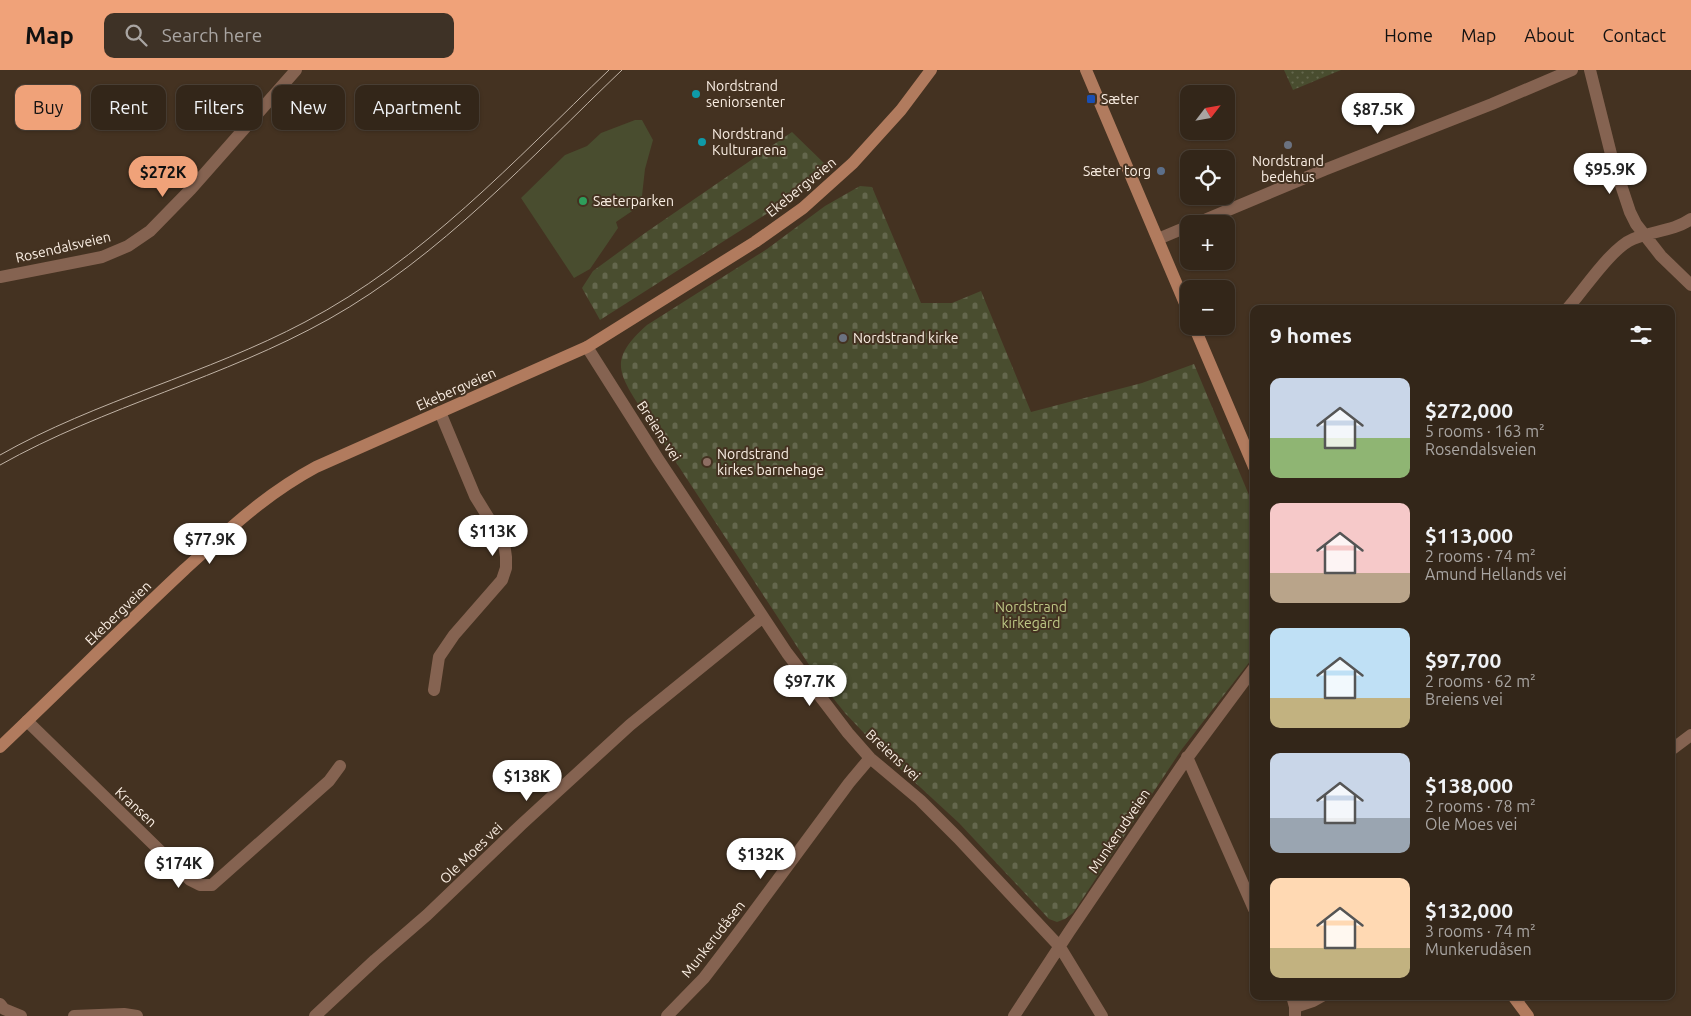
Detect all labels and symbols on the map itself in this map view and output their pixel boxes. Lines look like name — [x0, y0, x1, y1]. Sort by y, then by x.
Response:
place label: Nordstrand seniorsenter — [706, 78, 786, 110]
north arrow — [1180, 85, 1235, 140]
marker: Nordstrand seniorsenter — [690, 88, 702, 100]
place label: Sæter — [1101, 91, 1140, 107]
pin: $87.5K — [1337, 92, 1419, 135]
marker: Sæter — [1085, 93, 1097, 105]
place label: Nordstrand Kulturarena — [712, 126, 786, 158]
marker: Nordstrand Kulturarena — [696, 136, 708, 148]
marker: Nordstrand bedehus — [1282, 139, 1294, 151]
pin: $95.9K — [1569, 152, 1651, 195]
place label: Nordstrand bedehus — [1252, 153, 1324, 185]
street label: Ekebergveien — [763, 154, 839, 220]
pin: $272K — [128, 156, 198, 198]
place label: Sæter torg — [1083, 163, 1151, 179]
marker: Sæter torg — [1155, 165, 1167, 177]
place label: Sæterparken — [593, 193, 674, 209]
marker: Sæterparken — [577, 195, 589, 207]
street label: Rosendalsveien — [14, 228, 112, 266]
place label: Nordstrand kirke — [853, 330, 958, 346]
marker: Nordstrand kirke — [837, 332, 849, 344]
street label: Ekebergveien — [414, 364, 498, 414]
street label: Breiens vei — [634, 398, 684, 464]
place label: Nordstrand kirkes barnehage — [717, 446, 824, 478]
marker: Nordstrand kirkes barnehage — [701, 456, 713, 468]
pin: $113K — [458, 514, 528, 557]
pin: $77.9K — [169, 522, 251, 565]
street label: Ekebergveien — [82, 578, 154, 648]
park label: Nordstrand kirkegård — [995, 599, 1067, 631]
pin: $97.7K — [769, 664, 851, 707]
street label: Breiens vei — [863, 726, 923, 784]
pin: $138K — [492, 760, 562, 802]
street label: Kransen — [112, 784, 160, 830]
street label: Munkerudveien — [1085, 786, 1153, 876]
street label: Ole Moes vei — [436, 819, 506, 887]
pin: $132K — [726, 838, 796, 880]
pin: $174K — [144, 846, 214, 889]
street label: Munkerudåsen — [678, 897, 748, 981]

